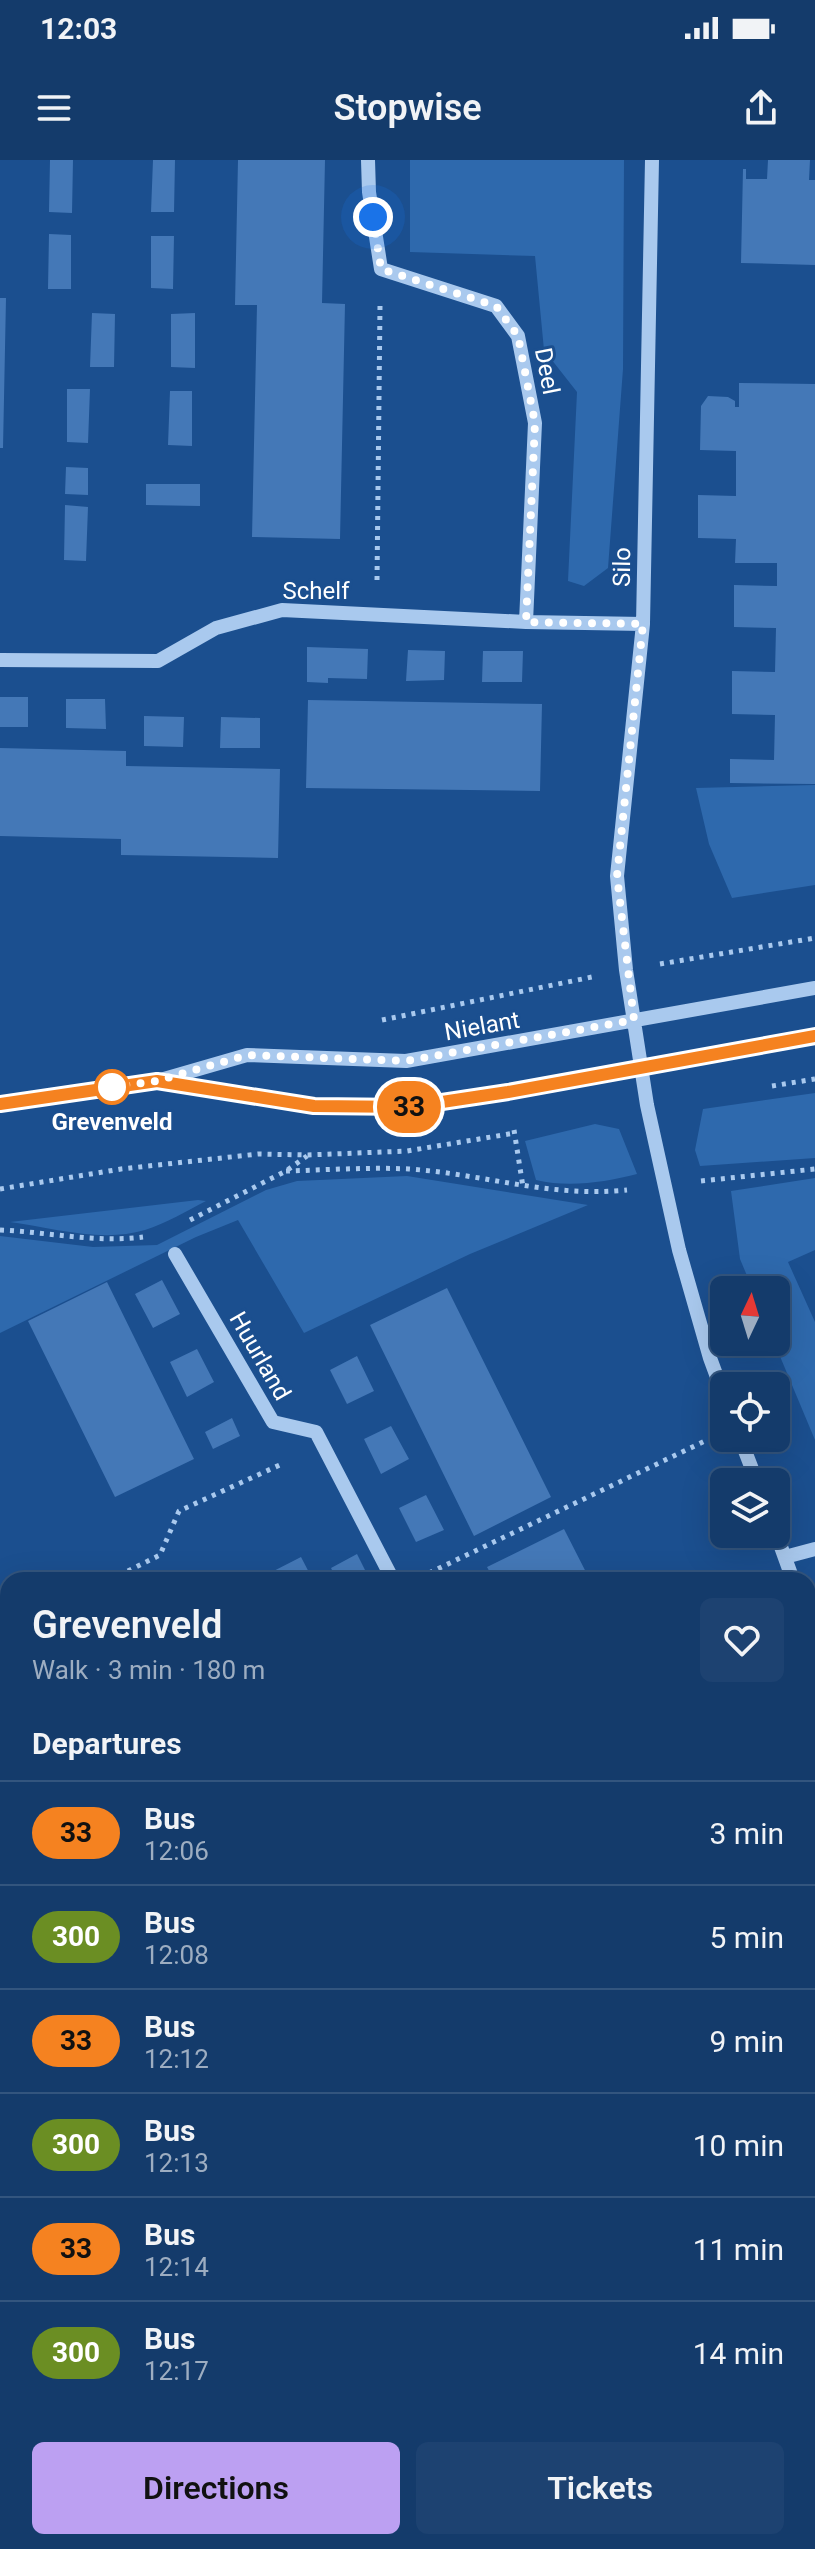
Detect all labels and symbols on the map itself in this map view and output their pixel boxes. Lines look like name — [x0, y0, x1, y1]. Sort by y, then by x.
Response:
your location — [353, 197, 393, 237]
street label: Deel — [529, 345, 565, 397]
street label: Silo — [608, 547, 636, 587]
street label: Schelf — [283, 577, 350, 605]
street label: Nielant — [442, 1006, 522, 1046]
marker: Grevenveld — [95, 1070, 129, 1104]
line badge: 33 — [373, 1081, 445, 1133]
place label: Grevenveld — [52, 1108, 172, 1136]
north arrow — [710, 1276, 790, 1356]
street label: Huurland — [224, 1307, 296, 1405]

